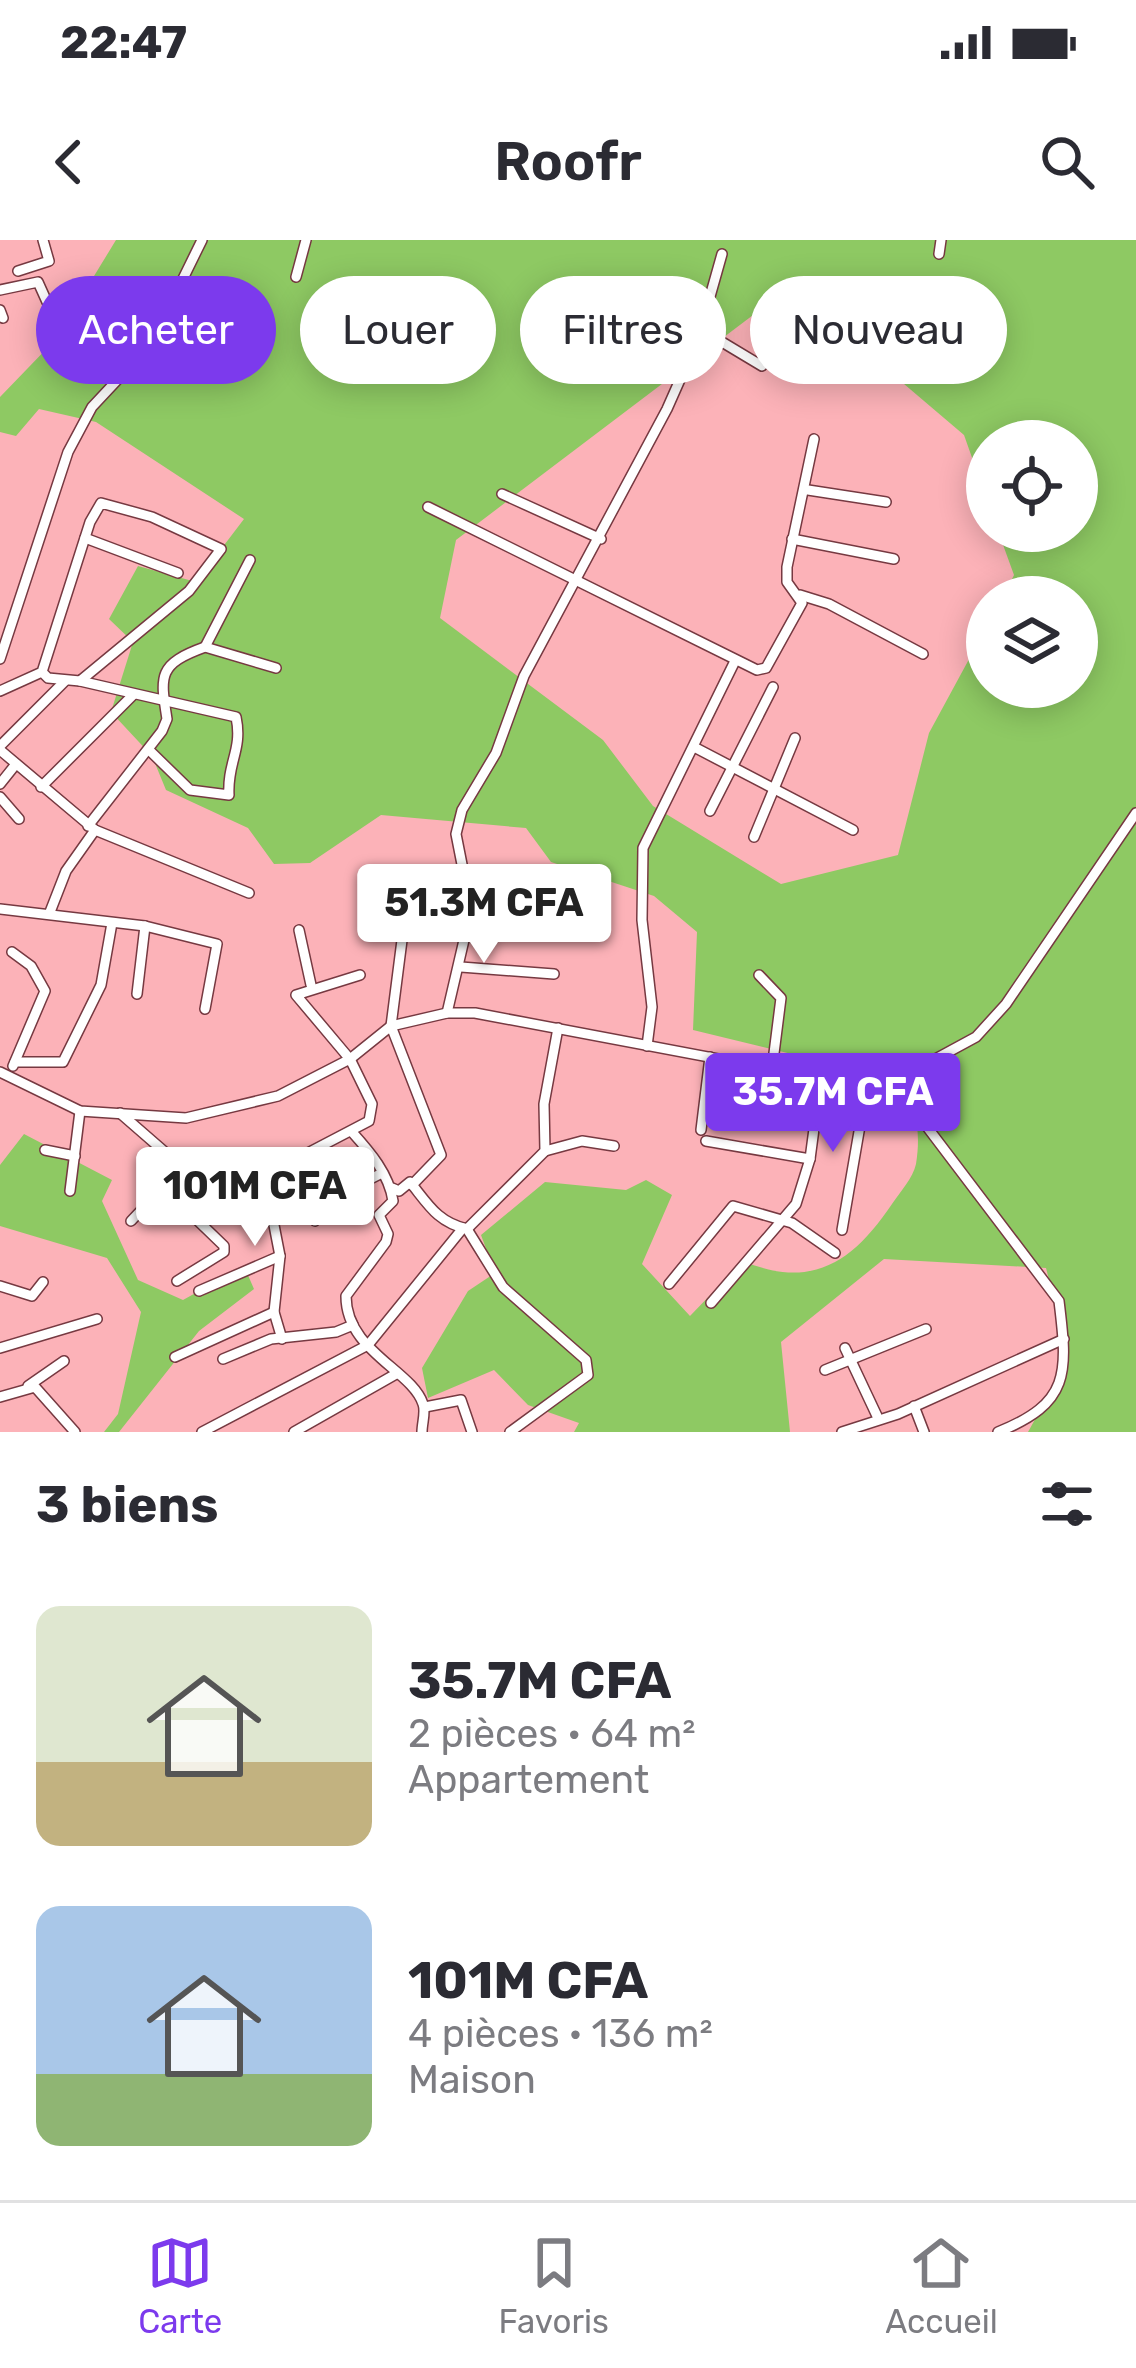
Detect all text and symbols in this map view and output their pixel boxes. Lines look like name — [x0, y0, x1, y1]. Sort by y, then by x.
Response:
text: 22:47 — [60, 16, 187, 69]
icon: back — [36, 129, 102, 195]
icon: search — [1034, 129, 1100, 195]
text: Roofr — [494, 130, 642, 194]
chip: Acheter — [36, 276, 276, 384]
chip: Louer — [300, 276, 496, 384]
chip: Filtres — [520, 276, 726, 384]
chip: Nouveau — [750, 276, 1007, 384]
map controls — [966, 420, 1098, 708]
button: locate — [966, 420, 1098, 552]
button: layers — [966, 576, 1098, 708]
pin: 51.3M CFA — [347, 864, 621, 966]
text: 51.3M CFA — [384, 880, 584, 926]
pin: 35.7M CFA — [696, 1053, 970, 1155]
text: 35.7M CFA — [732, 1069, 934, 1115]
pin: 101M CFA — [131, 1147, 379, 1249]
text: 101M CFA — [163, 1163, 347, 1209]
icon: filters — [1034, 1471, 1100, 1537]
text: 3 biens — [36, 1474, 219, 1535]
text: 35.7M CFA — [408, 1650, 671, 1711]
icon: home — [132, 1654, 276, 1798]
text: 2 pièces · 64 m² — [408, 1711, 695, 1757]
text: Appartement — [408, 1757, 649, 1803]
text: 101M CFA — [408, 1950, 648, 2011]
icon: home — [132, 1954, 276, 2098]
text: 4 pièces · 136 m² — [408, 2011, 713, 2057]
text: Maison — [408, 2057, 536, 2103]
tab: Carte — [138, 2230, 222, 2341]
tab: Favoris — [499, 2230, 609, 2341]
tab: Accueil — [885, 2230, 998, 2341]

